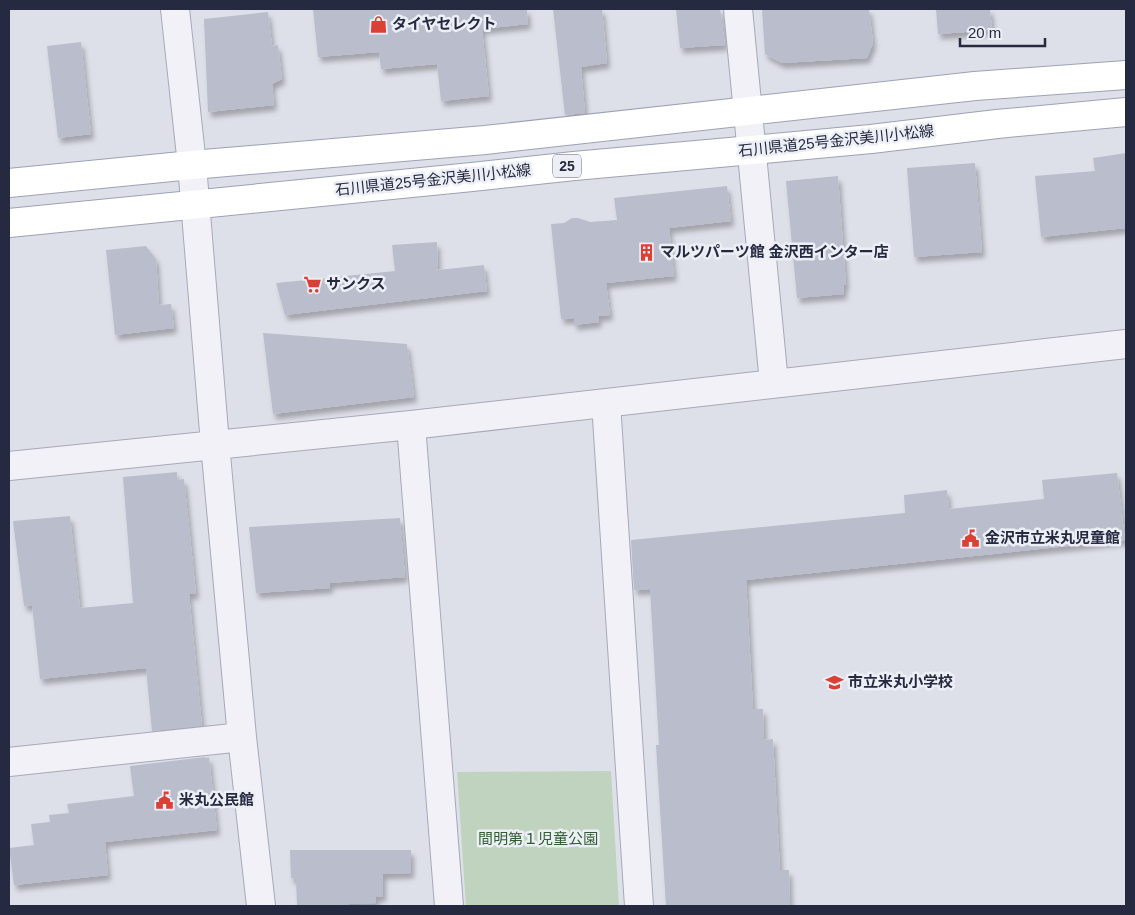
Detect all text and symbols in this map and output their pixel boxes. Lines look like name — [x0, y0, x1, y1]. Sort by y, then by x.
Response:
shop icon: タイヤセレクト — [368, 14, 388, 34]
place label: タイヤセレクト — [392, 15, 497, 32]
scale bar — [960, 15, 1045, 47]
text: 20 m — [968, 24, 1001, 41]
street label: 石川県道25号金沢美川小松線 — [737, 122, 935, 159]
road number: 25 — [553, 154, 581, 178]
street label: 石川県道25号金沢美川小松線 — [334, 161, 532, 198]
building icon: マルツパーツ館 金沢西インター店 — [636, 242, 656, 262]
place label: マルツパーツ館 金沢西インター店 — [660, 243, 889, 260]
supermarket icon: サンクス — [302, 274, 322, 294]
place label: サンクス — [326, 275, 386, 292]
public building icon: 金沢市立米丸児童館 — [961, 528, 981, 548]
place label: 金沢市立米丸児童館 — [985, 529, 1120, 546]
school or university icon: 市立米丸小学校 — [824, 672, 844, 692]
place label: 市立米丸小学校 — [848, 673, 953, 690]
public building icon: 米丸公民館 — [155, 790, 175, 810]
place label: 米丸公民館 — [179, 791, 254, 808]
park label: 間明第１児童公園 — [478, 830, 598, 847]

